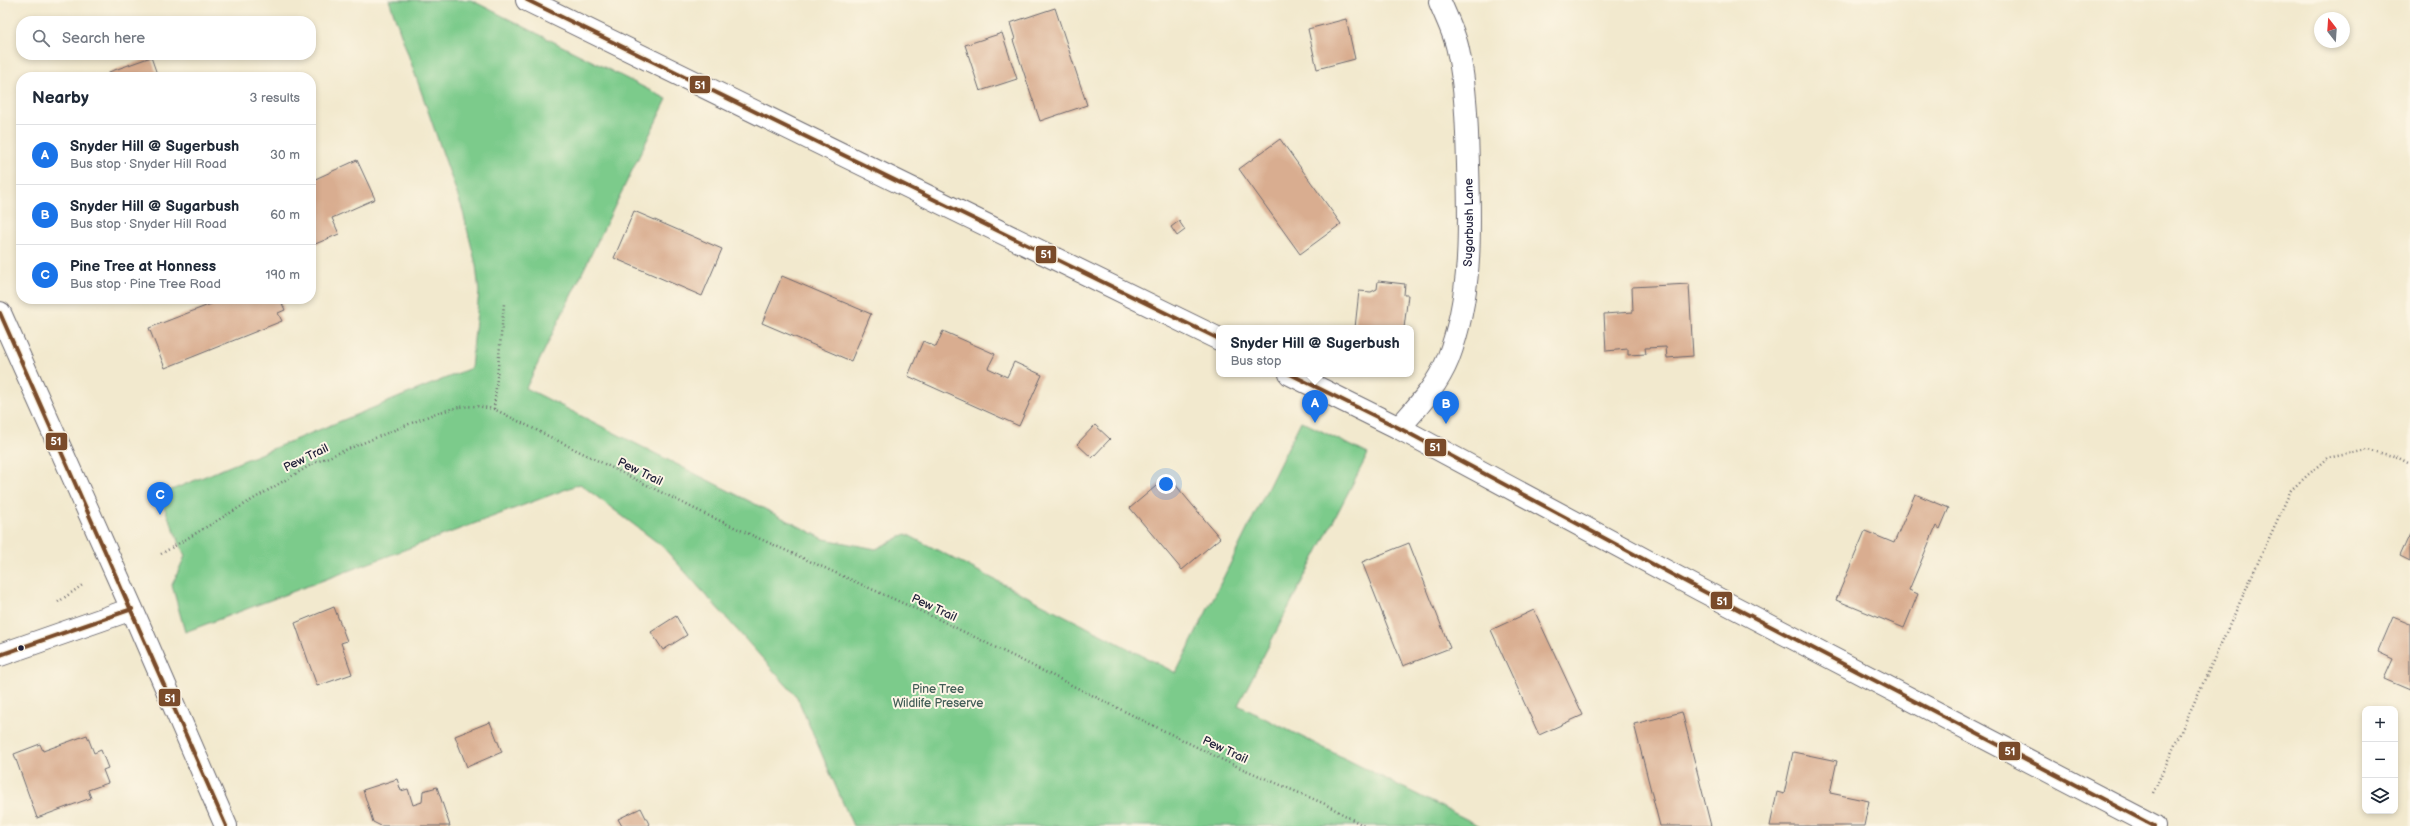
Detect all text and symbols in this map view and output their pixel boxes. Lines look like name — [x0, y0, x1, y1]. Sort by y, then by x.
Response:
north arrow — [2314, 12, 2350, 48]
search box — [16, 16, 316, 60]
icon: search — [30, 27, 52, 49]
text: Search here — [62, 29, 145, 48]
line badge: 51 — [689, 75, 711, 94]
text: 51 — [695, 79, 705, 92]
text: Nearby — [32, 88, 89, 108]
text: 3 results — [249, 90, 300, 106]
text: Snyder Hill @ Sugerbush — [70, 137, 239, 156]
text: A — [41, 147, 49, 163]
text: 30 m — [270, 147, 300, 163]
text: Bus stop · Snyder Hill Road — [70, 156, 227, 172]
street label: Sugarbush Lane — [1460, 178, 1477, 267]
text: Snyder Hill @ Sugarbush — [70, 197, 239, 216]
text: B — [40, 207, 50, 223]
text: 60 m — [270, 207, 300, 223]
text: Bus stop · Snyder Hill Road — [70, 216, 227, 232]
line badge: 51 — [1035, 245, 1057, 264]
text: 51 — [1041, 248, 1051, 261]
text: Pine Tree at Honness — [70, 257, 216, 276]
text: C — [40, 267, 50, 283]
text: 190 m — [266, 267, 300, 283]
text: Bus stop · Pine Tree Road — [70, 276, 221, 292]
popup — [1216, 325, 1414, 377]
text: Snyder Hill @ Sugerbush — [1230, 334, 1400, 353]
text: Bus stop — [1230, 353, 1281, 369]
pin: A — [1302, 390, 1328, 423]
pin: B — [1433, 391, 1459, 424]
line badge: 51 — [45, 432, 68, 451]
text: 51 — [51, 435, 61, 448]
line badge: 51 — [1424, 438, 1447, 457]
street label: Pew Trail — [281, 441, 331, 475]
text: 51 — [1430, 441, 1440, 454]
street label: Pew Trail — [615, 455, 665, 489]
your location — [1156, 474, 1176, 494]
pin: C — [147, 482, 173, 515]
street label: Pew Trail — [909, 591, 959, 625]
line badge: 51 — [1710, 591, 1733, 610]
text: 51 — [1717, 595, 1727, 608]
unlabelled marker — [16, 643, 26, 653]
park label: Pine Tree Wildlife Preserve — [893, 682, 983, 711]
line badge: 51 — [158, 688, 181, 707]
text: 51 — [165, 692, 175, 705]
map controls — [2362, 706, 2398, 814]
button: + — [2362, 706, 2398, 742]
street label: Pew Trail — [1200, 733, 1250, 767]
line badge: 51 — [1998, 741, 2021, 761]
button: − — [2362, 742, 2398, 778]
text: 51 — [2005, 745, 2015, 758]
button: layers — [2362, 778, 2398, 814]

